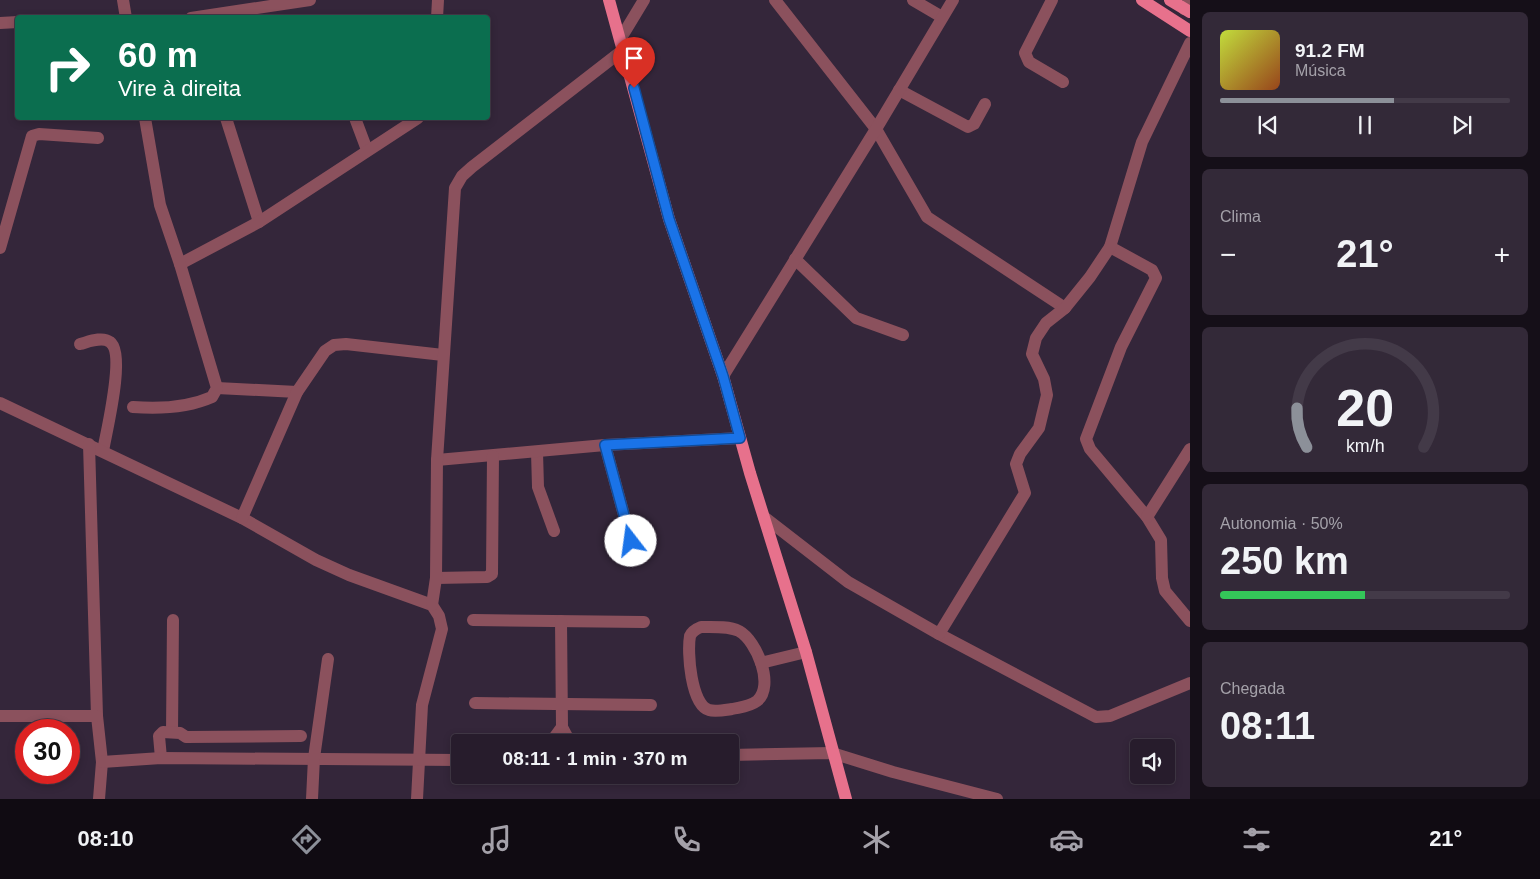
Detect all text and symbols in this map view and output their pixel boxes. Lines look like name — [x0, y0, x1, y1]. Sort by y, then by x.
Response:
icon: right — [35, 35, 100, 100]
text: 60 m — [118, 35, 198, 74]
pin — [613, 37, 655, 88]
text: 91.2 FM — [1295, 40, 1365, 61]
icon: arrive — [620, 44, 648, 72]
text: Música — [1295, 62, 1346, 79]
text: Vire à direita — [118, 76, 241, 101]
icon: previous — [1254, 111, 1282, 139]
icon: pause — [1351, 111, 1379, 139]
icon: next — [1448, 111, 1476, 139]
text: Clima — [1220, 208, 1261, 225]
text: 21° — [1336, 233, 1394, 275]
text: − — [1220, 239, 1236, 270]
text: + — [1494, 239, 1510, 270]
text: 20 — [1336, 379, 1394, 437]
text: km/h — [1346, 436, 1384, 456]
position arrow — [604, 514, 656, 566]
text: Autonomia · 50% — [1220, 515, 1343, 532]
text: 250 km — [1220, 540, 1349, 582]
text: Chegada — [1220, 680, 1285, 697]
text: 08:11 — [1220, 705, 1315, 747]
speed limit sign: 30 — [15, 719, 80, 784]
map controls — [1130, 739, 1175, 784]
button: sound — [1130, 739, 1175, 784]
text: 08:11 · 1 min · 370 m — [503, 748, 687, 769]
icon: directions — [289, 822, 324, 857]
icon: music — [479, 822, 514, 857]
icon: phone — [669, 822, 704, 857]
icon: climate — [859, 822, 894, 857]
icon: car — [1049, 822, 1084, 857]
icon: filters — [1239, 822, 1274, 857]
text: 08:10 — [78, 826, 134, 851]
text: 21° — [1429, 826, 1462, 851]

